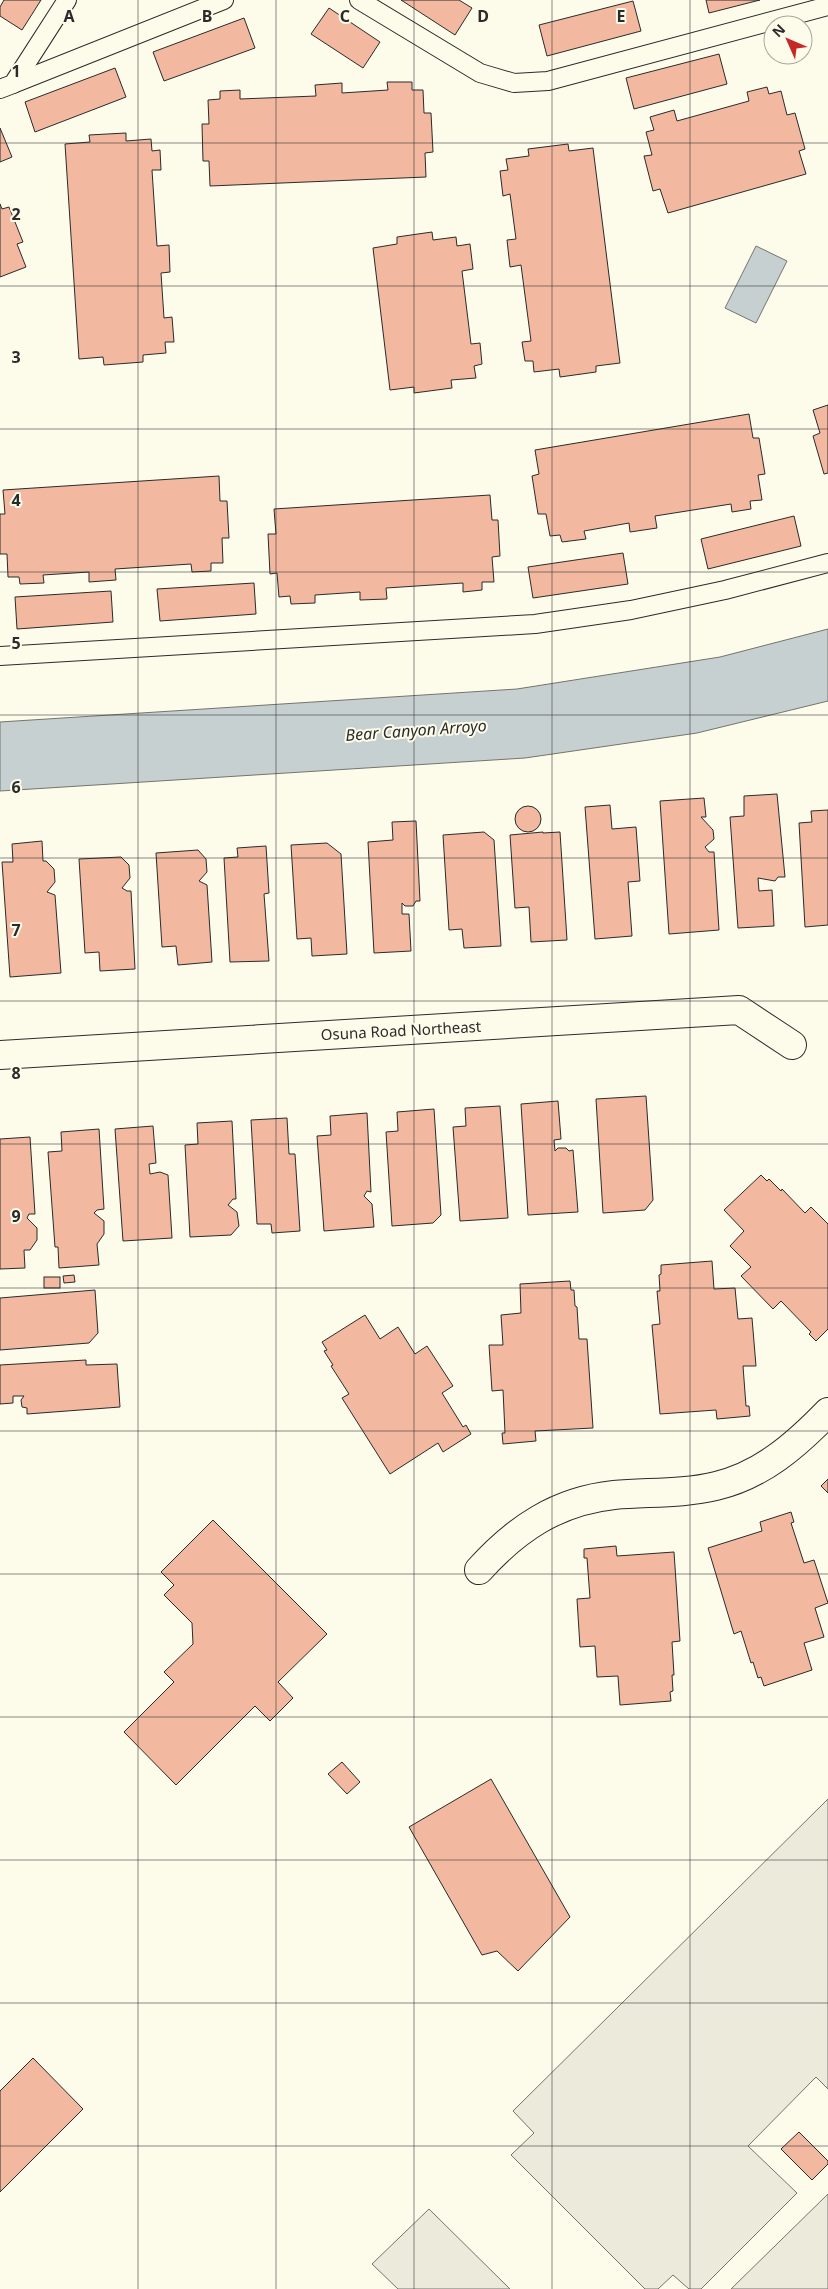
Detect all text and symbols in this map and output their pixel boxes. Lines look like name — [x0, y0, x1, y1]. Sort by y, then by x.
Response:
text: A — [63, 5, 75, 27]
text: B — [202, 5, 212, 27]
text: C — [340, 5, 350, 27]
text: D — [477, 5, 489, 27]
text: E — [617, 5, 626, 27]
north arrow — [763, 15, 813, 65]
text: N — [768, 20, 789, 41]
text: 1 — [11, 60, 21, 82]
text: 2 — [11, 203, 21, 225]
text: 3 — [11, 346, 21, 368]
text: 4 — [11, 489, 21, 511]
text: 5 — [11, 632, 21, 654]
water label: Bear Canyon Arroyo — [345, 714, 487, 746]
text: 6 — [11, 776, 21, 798]
text: 7 — [11, 919, 21, 941]
street label: Osuna Road Northeast — [320, 1016, 482, 1044]
text: 8 — [11, 1062, 21, 1084]
text: 9 — [11, 1205, 21, 1227]

